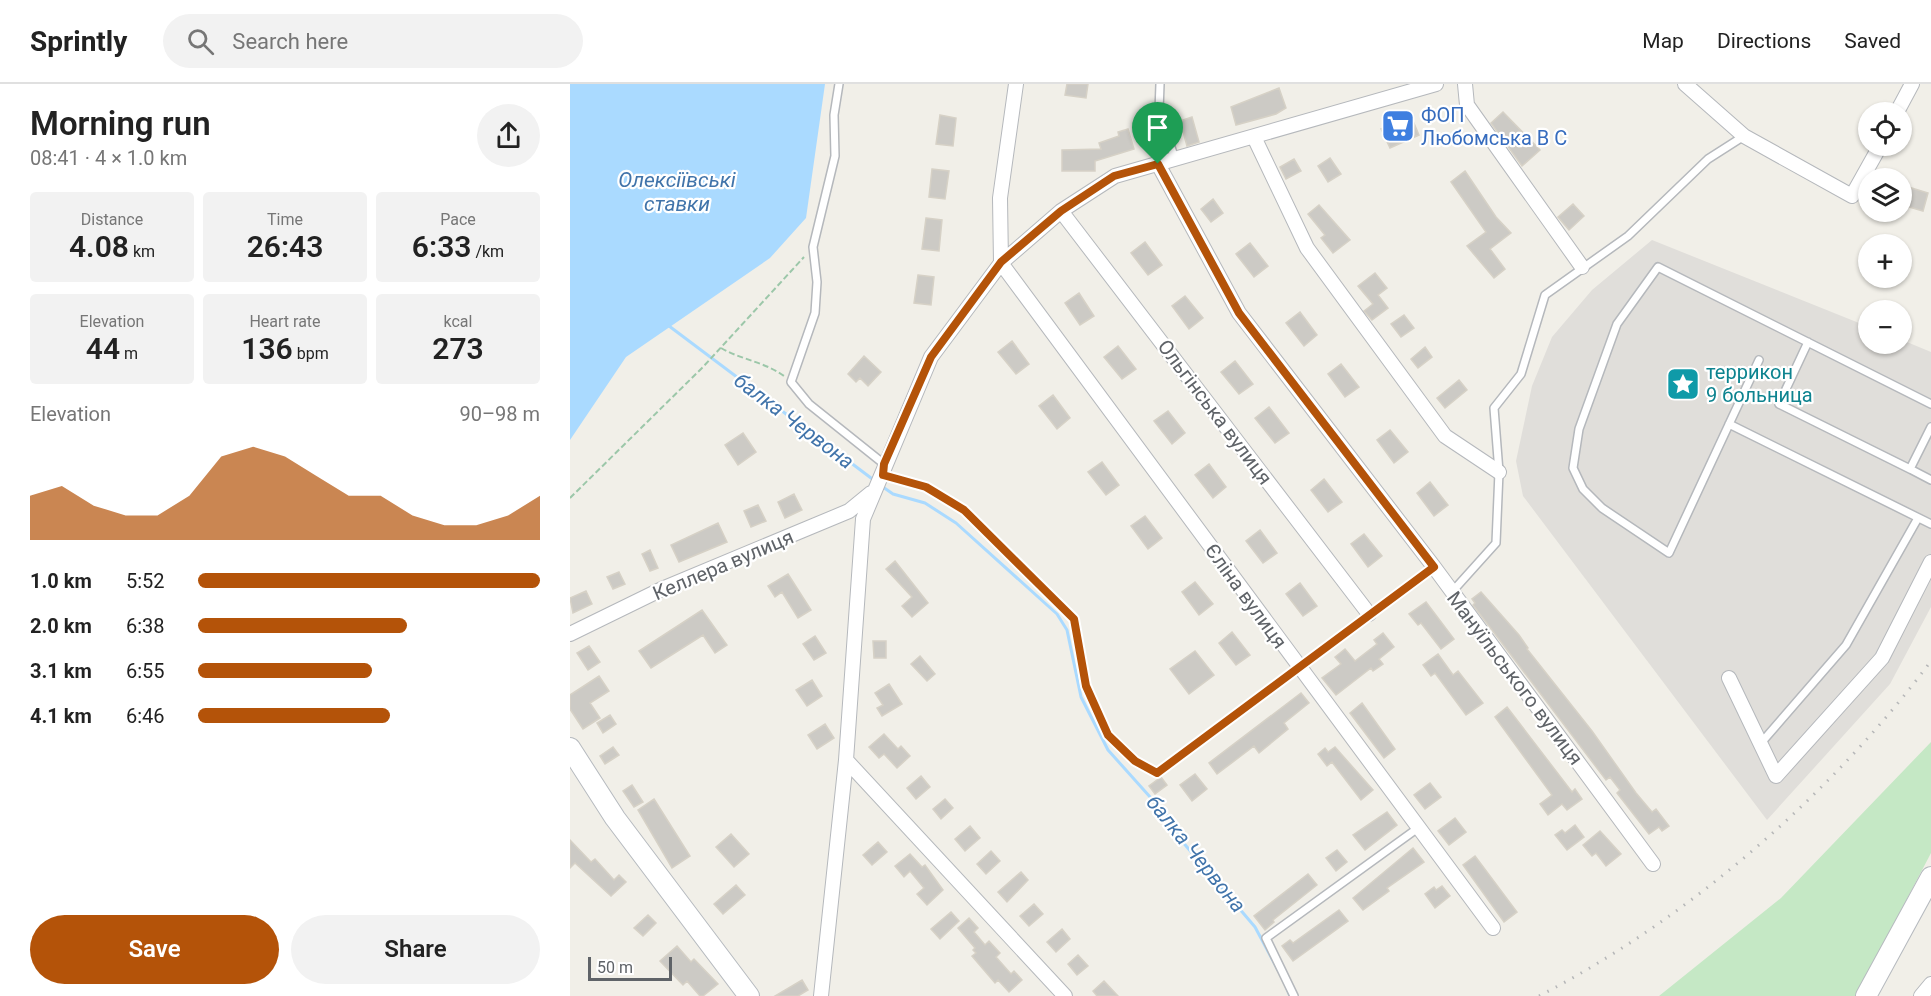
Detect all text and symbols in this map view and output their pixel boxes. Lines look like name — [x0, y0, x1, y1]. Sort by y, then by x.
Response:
search box — [163, 14, 583, 68]
text: Sprintly — [30, 25, 127, 58]
icon: search — [184, 25, 217, 58]
text: Search here — [232, 29, 348, 54]
text: Map — [1642, 29, 1684, 53]
text: Directions — [1717, 29, 1811, 53]
text: Saved — [1844, 29, 1901, 53]
pin — [1132, 102, 1183, 164]
map controls — [1858, 102, 1912, 354]
button: locate — [1858, 102, 1912, 156]
place label: ФОП Любомська В С — [1421, 103, 1567, 150]
text: Morning run — [30, 104, 211, 143]
button: share — [477, 104, 540, 167]
supermarket icon: ФОП Любомська В С — [1380, 108, 1416, 144]
icon: arrive — [1141, 111, 1174, 144]
text: 08:41 · 4 × 1.0 km — [30, 146, 187, 170]
water label: Олексіївські ставки — [618, 168, 736, 216]
button: layers — [1858, 168, 1912, 222]
text: Distance — [81, 210, 143, 229]
text: Time — [267, 210, 303, 229]
text: Pace — [440, 210, 476, 229]
text: 4.08 — [69, 229, 129, 264]
text: 26:43 — [247, 229, 323, 264]
text: 6:33 — [412, 229, 471, 264]
button: + — [1858, 234, 1912, 288]
text: km — [129, 242, 155, 261]
text: /km — [471, 242, 504, 261]
button: − — [1858, 300, 1912, 354]
text: Elevation — [80, 312, 144, 331]
text: Heart rate — [249, 312, 321, 331]
text: kcal — [444, 312, 472, 331]
text: 44 — [86, 331, 120, 366]
text: 136 — [241, 331, 293, 366]
text: 273 — [432, 331, 484, 366]
street label: Ольгінська вулиця — [1153, 335, 1277, 489]
text: m — [120, 344, 138, 363]
text: bpm — [293, 344, 329, 363]
place label: террикон 9 больница — [1706, 360, 1813, 407]
place icon: террикон 9 больница — [1665, 366, 1701, 402]
water label: балка Червона — [729, 368, 859, 474]
text: Elevation — [30, 402, 111, 426]
text: 90–98 m — [459, 402, 540, 426]
street label: Келлера вулиця — [649, 525, 797, 605]
street label: Єліна вулиця — [1200, 539, 1292, 653]
text: 1.0 km — [30, 569, 92, 593]
text: 5:52 — [126, 569, 165, 593]
street label: Мануїльського вулиця — [1442, 586, 1588, 770]
text: 2.0 km — [30, 614, 92, 638]
text: 6:38 — [126, 614, 165, 638]
text: 3.1 km — [30, 659, 92, 683]
text: 6:55 — [126, 659, 165, 683]
text: 4.1 km — [30, 704, 92, 728]
text: 6:46 — [126, 704, 165, 728]
water label: балка Червона — [1141, 791, 1251, 917]
button: Save — [30, 915, 279, 984]
button: Share — [291, 915, 540, 984]
scale bar — [588, 954, 672, 982]
text: 50 m — [597, 958, 633, 977]

